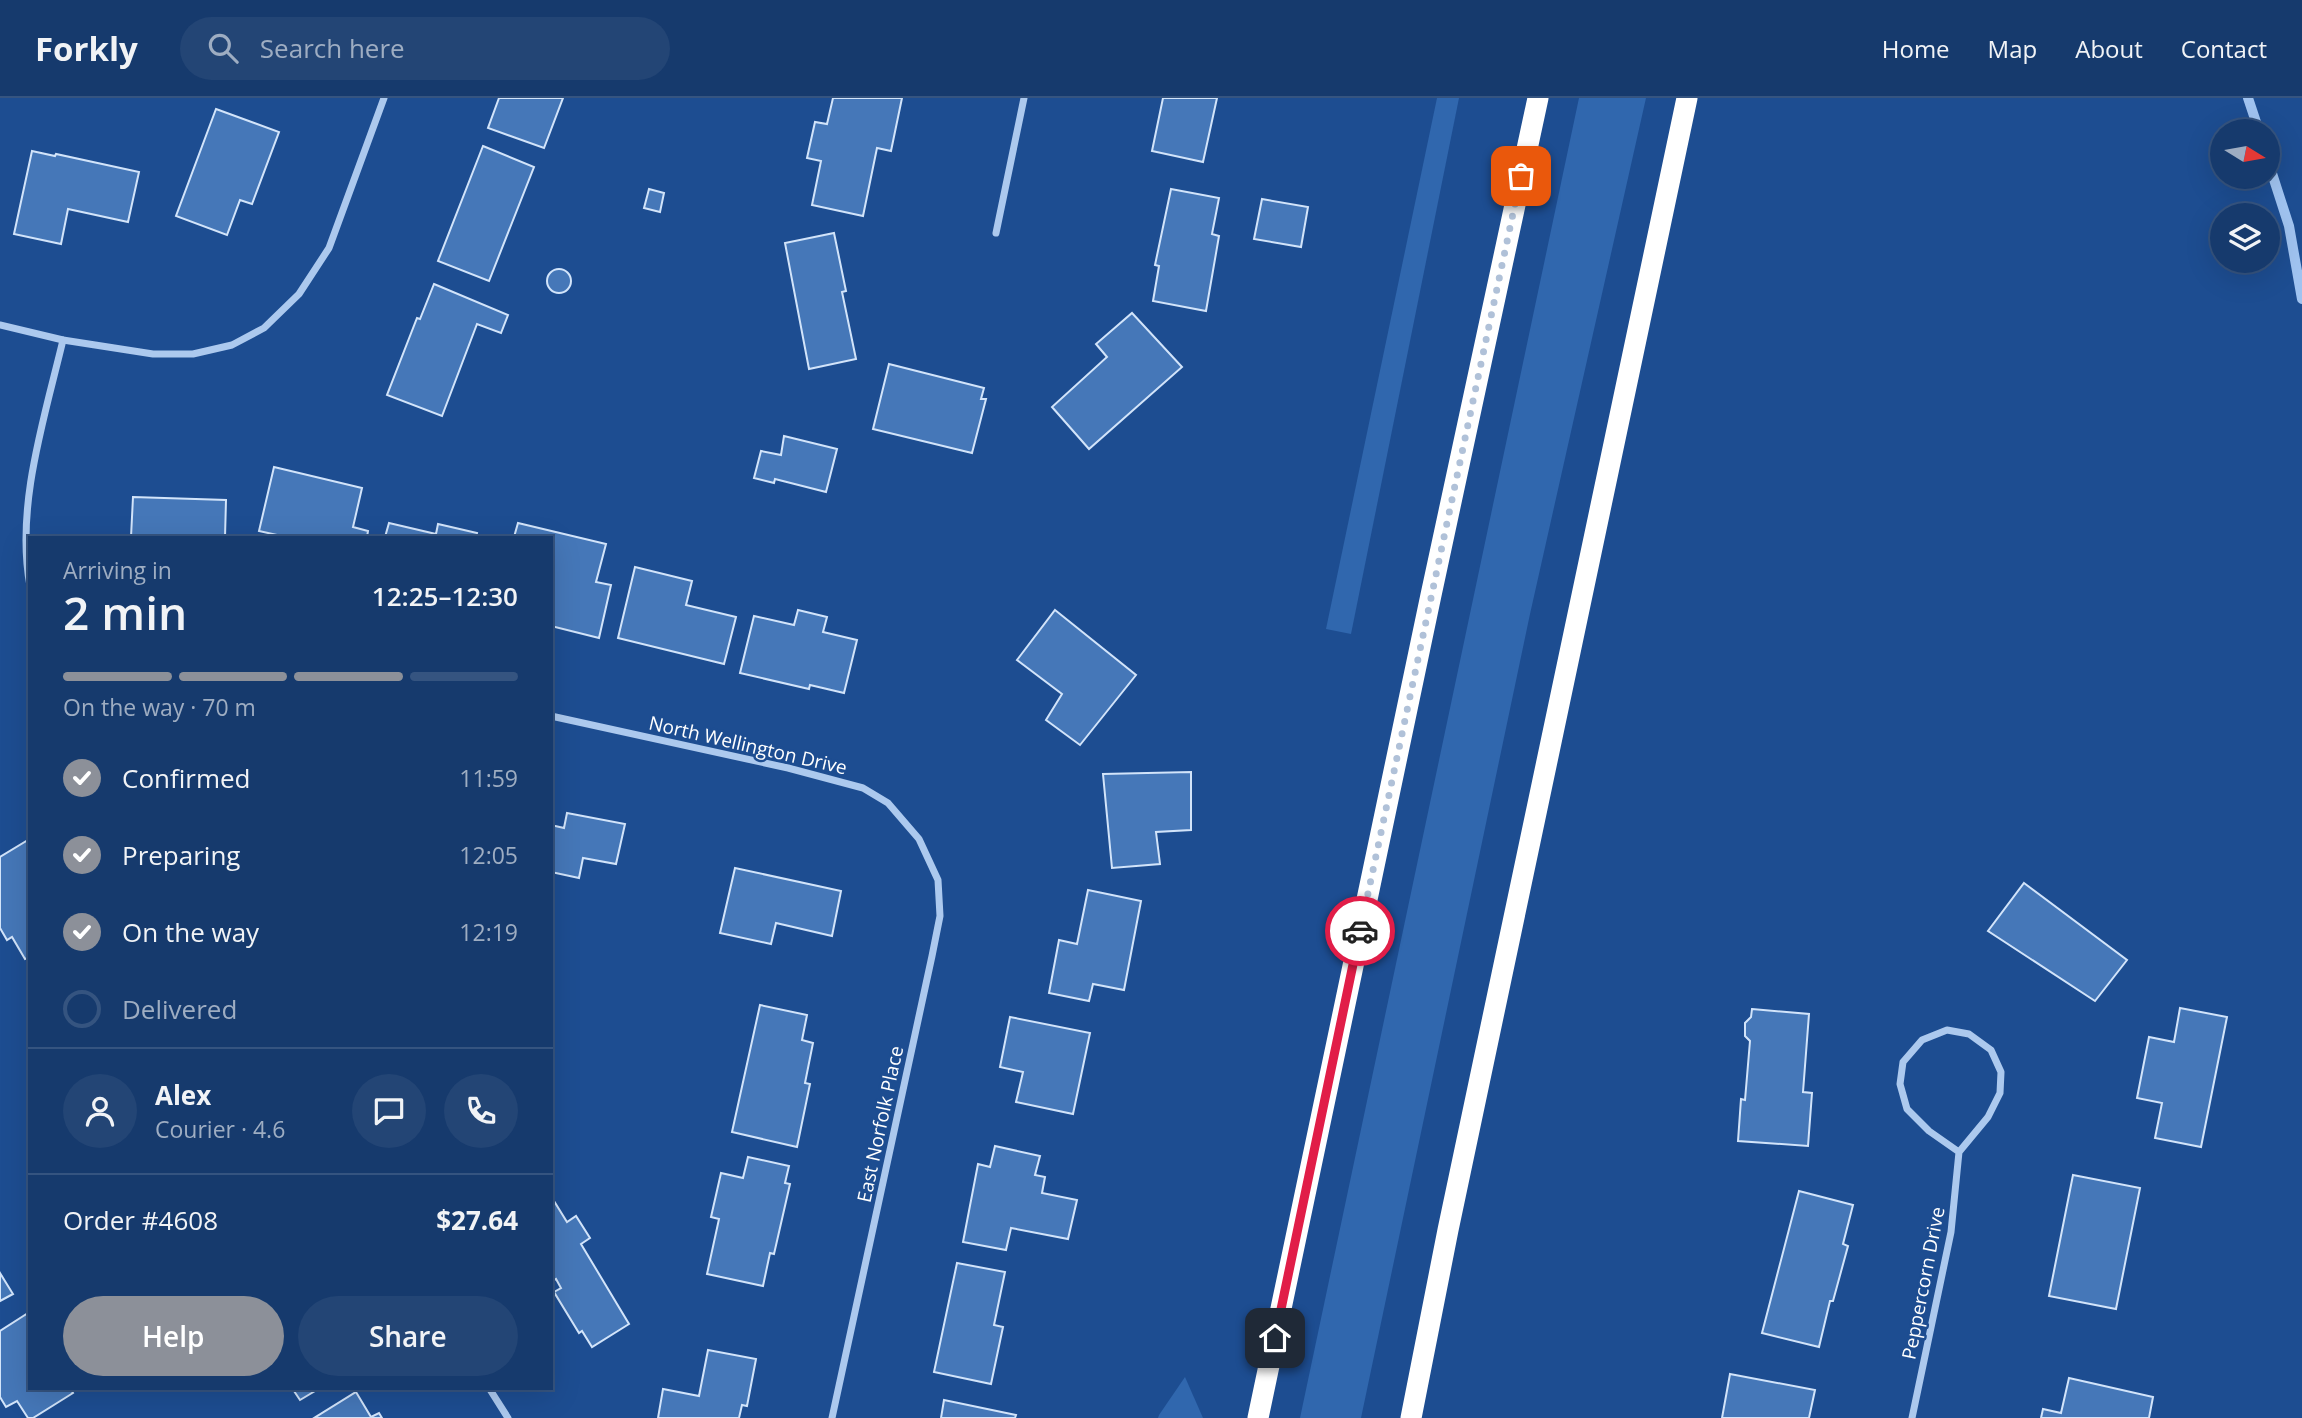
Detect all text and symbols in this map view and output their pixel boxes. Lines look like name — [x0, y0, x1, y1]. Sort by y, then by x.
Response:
search box — [180, 17, 670, 80]
text: Forkly — [35, 26, 138, 71]
icon: search — [204, 29, 242, 67]
text: Search here — [260, 30, 405, 66]
text: Home — [1882, 32, 1950, 65]
text: Map — [1988, 32, 2037, 65]
text: About — [2075, 32, 2143, 65]
text: Contact — [2181, 32, 2267, 65]
north arrow — [2210, 119, 2280, 189]
map controls — [2210, 119, 2280, 273]
pin — [1491, 146, 1551, 206]
icon: bag — [1502, 157, 1540, 195]
button: layers — [2210, 203, 2280, 273]
text: Arriving in — [63, 554, 172, 586]
text: 12:25–12:30 — [372, 578, 518, 614]
text: 2 min — [63, 581, 187, 643]
text: On the way · 70 m — [63, 691, 256, 723]
street label: North Wellington Drive — [646, 710, 850, 780]
icon: check — [63, 759, 101, 797]
text: Confirmed — [122, 760, 250, 796]
text: 11:59 — [459, 762, 518, 794]
icon: check — [63, 836, 101, 874]
text: Preparing — [122, 837, 240, 873]
text: 12:05 — [459, 839, 518, 871]
courier — [1325, 896, 1395, 966]
icon: car — [1341, 912, 1379, 950]
icon: check — [63, 913, 101, 951]
text: On the way — [122, 914, 259, 950]
text: 12:19 — [459, 916, 518, 948]
text: Delivered — [122, 991, 237, 1027]
street label: East Norfolk Place — [851, 1043, 909, 1205]
button: person — [63, 1074, 137, 1148]
button: chat — [352, 1074, 426, 1148]
button: phone — [444, 1074, 518, 1148]
text: Alex — [155, 1077, 211, 1113]
text: Courier · 4.6 — [155, 1113, 285, 1145]
text: Order #4608 — [63, 1202, 218, 1238]
text: $27.64 — [436, 1202, 518, 1238]
street label: Peppercorn Drive — [1895, 1204, 1951, 1362]
button: Help — [63, 1296, 284, 1376]
button: Share — [298, 1296, 518, 1376]
pin — [1245, 1308, 1305, 1368]
icon: home — [1256, 1319, 1294, 1357]

